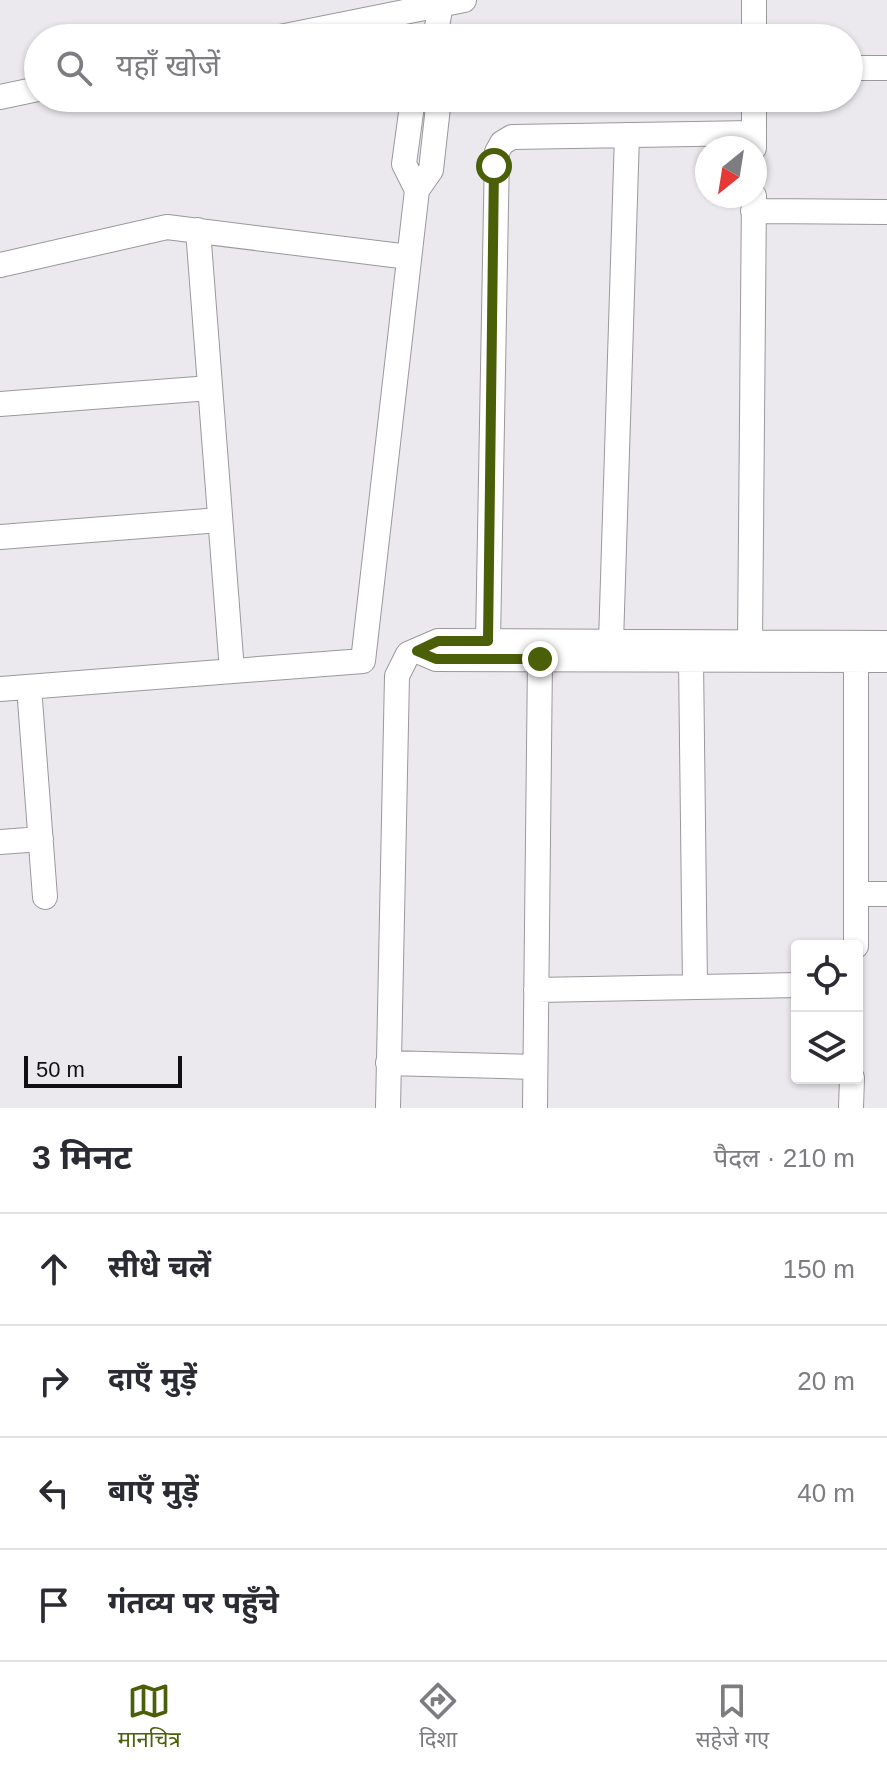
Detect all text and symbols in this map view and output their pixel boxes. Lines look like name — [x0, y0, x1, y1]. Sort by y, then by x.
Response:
search box — [24, 24, 863, 112]
icon: search — [52, 46, 96, 90]
text: यहाँ खोजें — [116, 49, 220, 82]
north arrow — [695, 136, 767, 208]
route start — [476, 148, 512, 184]
route end — [522, 641, 558, 677]
map controls — [791, 940, 863, 1084]
button: locate — [791, 940, 863, 1012]
button: layers — [791, 1012, 863, 1084]
scale bar — [24, 1052, 182, 1088]
text: 50 m — [36, 1057, 85, 1082]
text: 3 मिनट — [32, 1138, 132, 1176]
text: पैदल · 210 m — [713, 1143, 855, 1173]
icon: ahead — [32, 1247, 76, 1291]
text: सीधे चलें — [108, 1250, 211, 1283]
text: 150 m — [783, 1254, 855, 1284]
icon: right — [32, 1359, 76, 1403]
text: दाएँ मुड़ें — [108, 1362, 197, 1395]
text: 20 m — [797, 1366, 855, 1396]
icon: left — [32, 1471, 76, 1515]
text: बाएँ मुड़ें — [108, 1474, 199, 1507]
text: 40 m — [797, 1478, 855, 1508]
icon: arrive — [32, 1583, 76, 1627]
text: गंतव्य पर पहुँचे — [108, 1586, 279, 1619]
tab: मानचित्र — [118, 1679, 181, 1756]
tab: दिशा — [416, 1679, 460, 1756]
tab: सहेजे गए — [696, 1679, 769, 1756]

